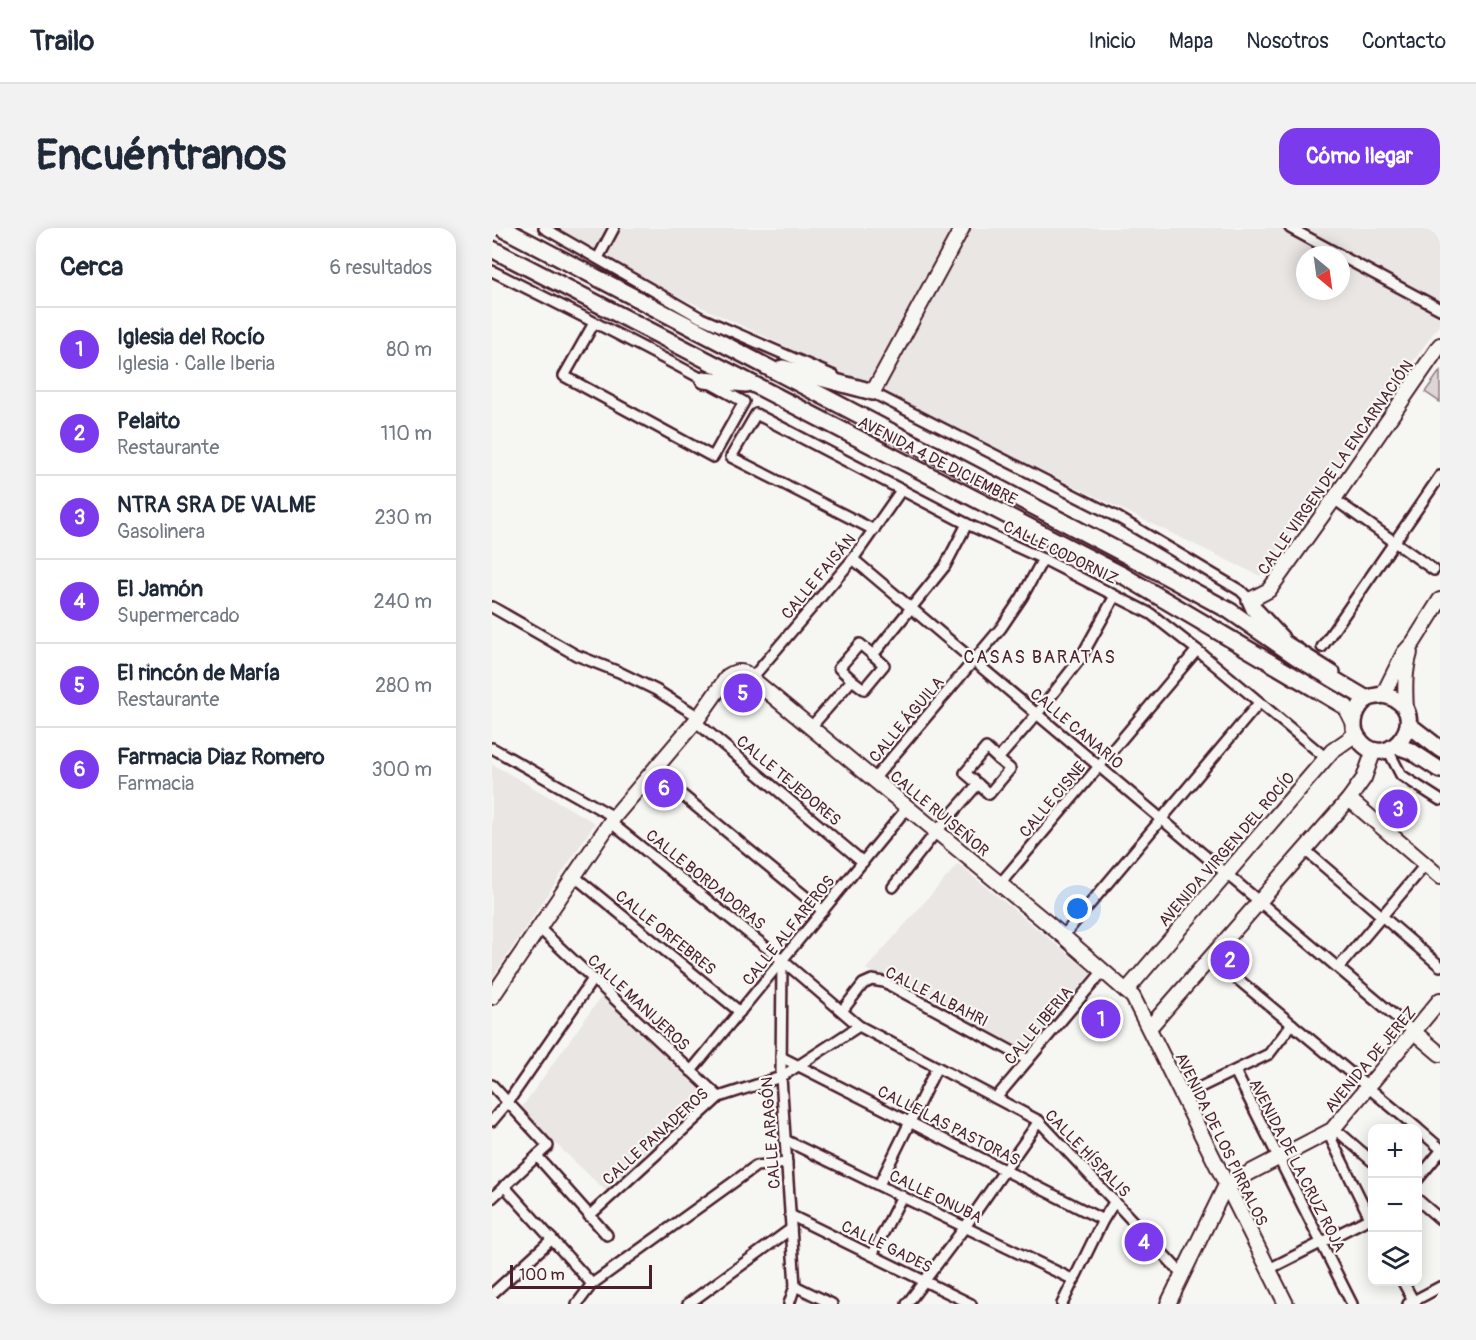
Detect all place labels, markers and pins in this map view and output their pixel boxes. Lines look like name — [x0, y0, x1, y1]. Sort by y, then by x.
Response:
pin: 5 — [724, 670, 762, 716]
pin: 6 — [644, 766, 684, 810]
pin: 3 — [1378, 786, 1418, 832]
pin: 2 — [1210, 938, 1250, 982]
pin: 1 — [1082, 996, 1120, 1042]
pin: 4 — [1124, 1220, 1164, 1264]

